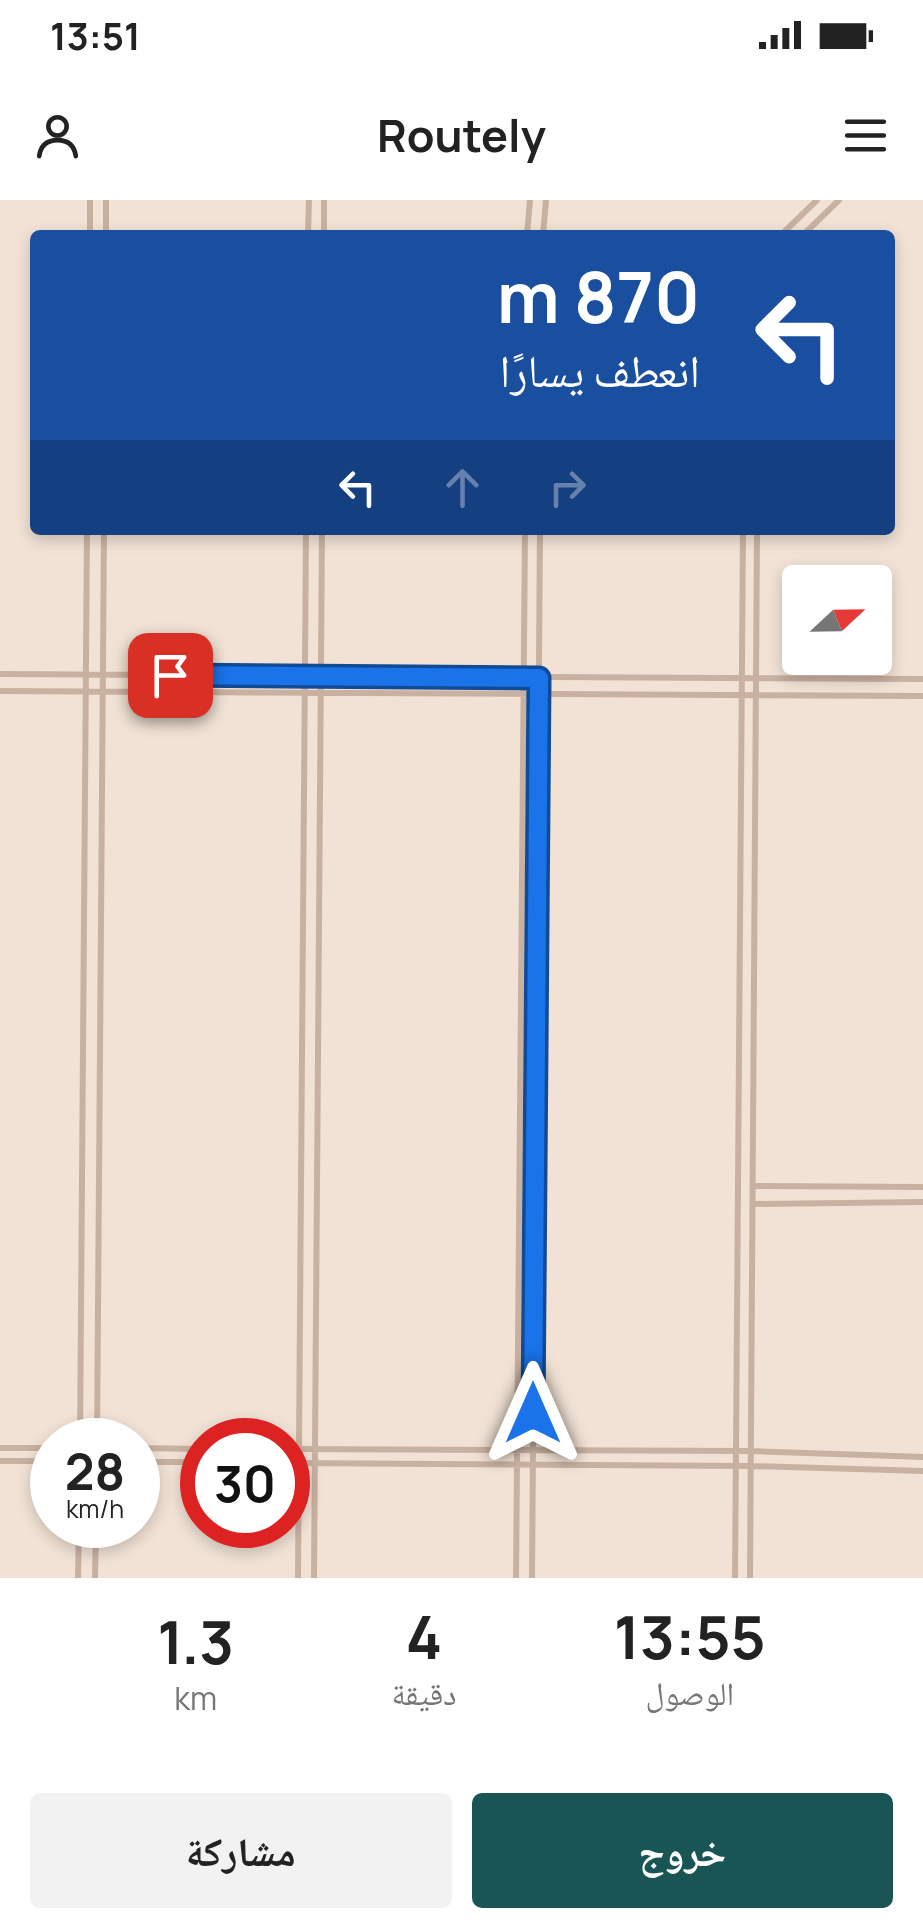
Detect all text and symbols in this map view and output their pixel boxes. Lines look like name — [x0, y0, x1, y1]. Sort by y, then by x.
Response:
text: 13:51 — [50, 9, 141, 61]
text: Routely — [377, 104, 546, 166]
icon: person — [30, 108, 85, 163]
icon: menu — [838, 108, 893, 163]
text: 870 m — [497, 248, 700, 344]
icon: left — [735, 270, 865, 400]
text: انعطف يسارًا — [499, 339, 700, 401]
icon: left — [330, 460, 385, 515]
icon: ahead — [435, 460, 490, 515]
icon: right — [540, 460, 595, 515]
north arrow — [782, 565, 892, 675]
map controls — [782, 565, 892, 675]
pin — [128, 633, 213, 718]
icon: arrive — [143, 648, 198, 703]
position arrow — [481, 1361, 585, 1465]
speed limit sign: 30 — [180, 1418, 310, 1548]
text: 28 — [65, 1437, 125, 1505]
text: km/h — [66, 1491, 124, 1526]
text: 4 — [406, 1595, 442, 1677]
text: 13:55 — [614, 1595, 766, 1677]
text: 1.3 — [157, 1600, 234, 1682]
text: دقيقة — [391, 1671, 457, 1715]
text: الوصول — [645, 1671, 734, 1715]
text: km — [174, 1676, 217, 1720]
button: مشاركة — [30, 1793, 452, 1908]
button: خروج — [472, 1793, 893, 1908]

